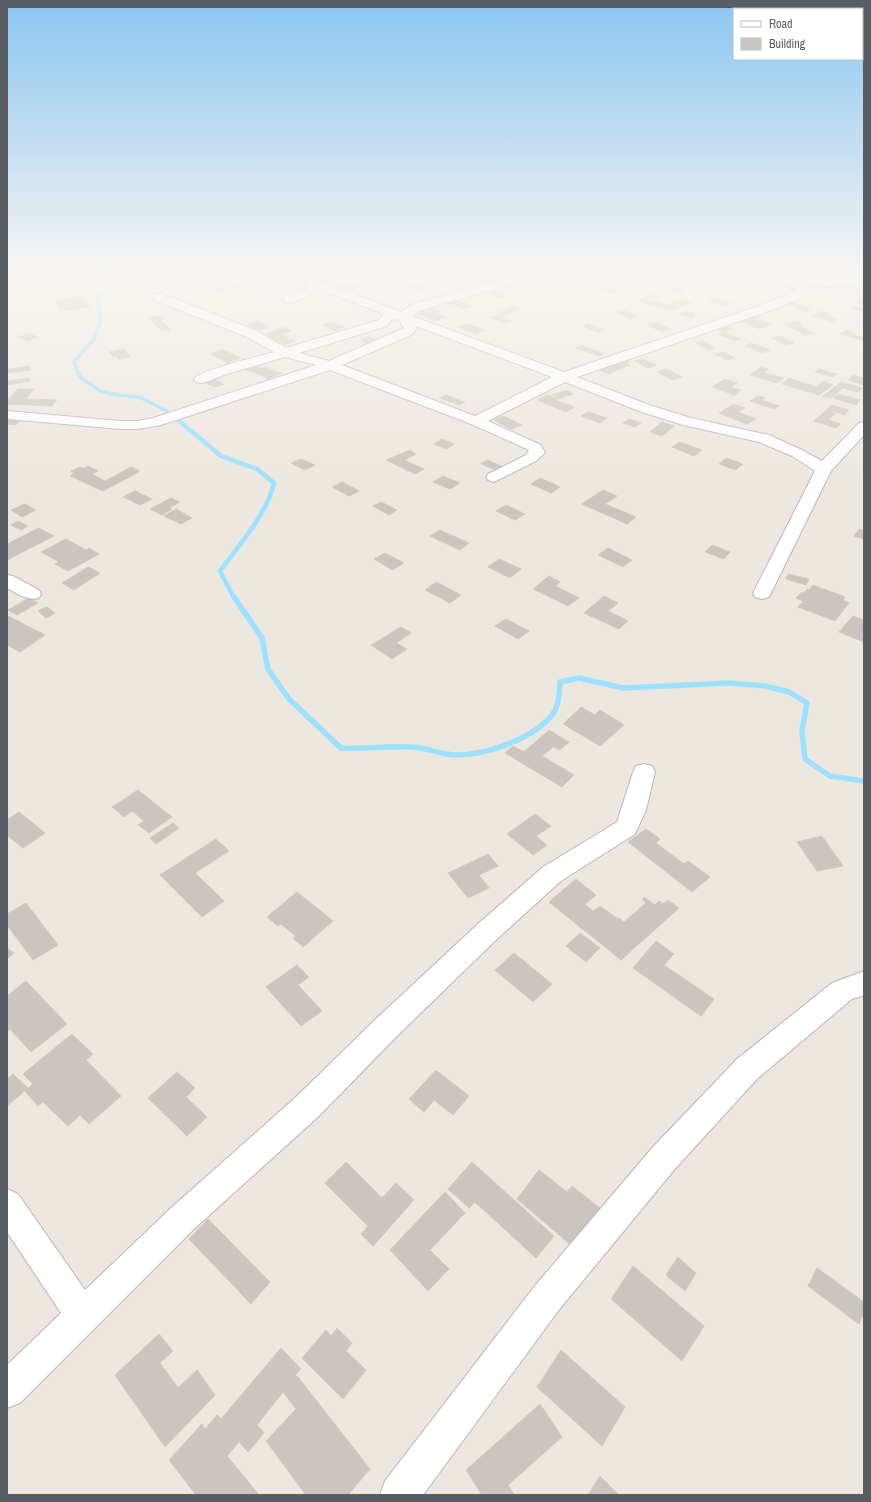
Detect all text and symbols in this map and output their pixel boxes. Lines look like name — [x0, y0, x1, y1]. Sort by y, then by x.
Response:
legend — [733, 8, 863, 60]
text: Road — [769, 16, 793, 32]
text: Building — [769, 36, 806, 52]

